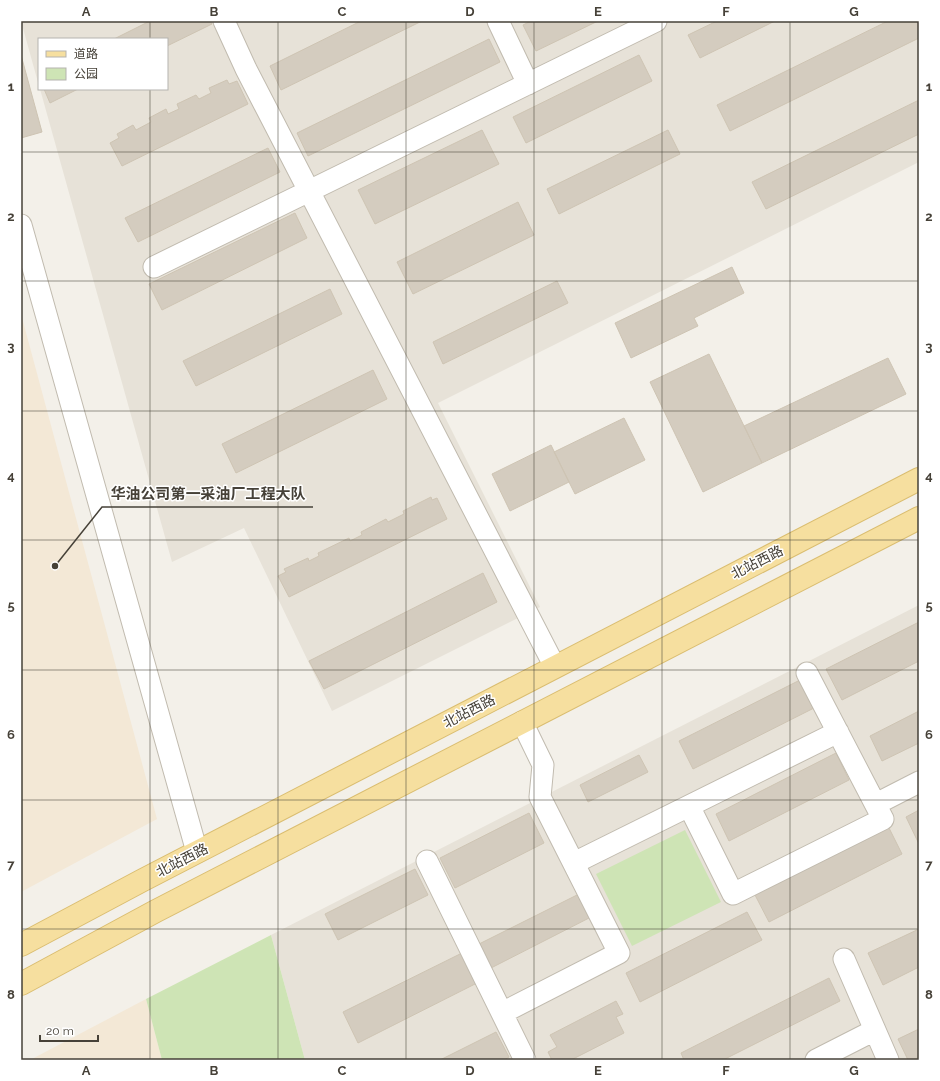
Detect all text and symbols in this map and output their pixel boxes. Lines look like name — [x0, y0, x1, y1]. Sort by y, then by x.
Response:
text: A — [82, 4, 91, 19]
text: B — [210, 4, 219, 19]
text: C — [338, 4, 347, 19]
text: D — [465, 4, 475, 19]
text: E — [594, 4, 602, 19]
text: F — [722, 4, 730, 19]
text: G — [849, 4, 859, 19]
legend — [38, 38, 168, 90]
text: 道路 — [74, 47, 98, 61]
text: 公园 — [74, 67, 98, 81]
text: 1 — [8, 79, 15, 94]
text: 1 — [926, 79, 933, 94]
text: 2 — [7, 209, 15, 224]
text: 2 — [925, 209, 933, 224]
text: 3 — [7, 339, 15, 354]
text: 3 — [925, 339, 933, 354]
text: 4 — [7, 468, 15, 483]
text: 4 — [925, 468, 933, 483]
callout: 华油公司第一采油厂工程大队 — [102, 480, 313, 507]
text: 华油公司第一采油厂工程大队 — [110, 485, 306, 503]
street label: 北站西路 — [728, 542, 786, 582]
text: 5 — [7, 598, 15, 613]
text: 5 — [925, 598, 933, 613]
street label: 北站西路 — [440, 691, 498, 731]
text: 6 — [7, 727, 15, 742]
text: 6 — [925, 727, 933, 742]
street label: 北站西路 — [153, 840, 211, 880]
text: 7 — [7, 857, 15, 872]
text: 7 — [925, 857, 933, 872]
text: 8 — [7, 987, 15, 1002]
text: 8 — [925, 987, 933, 1002]
scale bar — [40, 1017, 98, 1043]
text: 20 m — [46, 1024, 74, 1038]
text: A — [82, 1063, 91, 1078]
text: B — [210, 1063, 219, 1078]
text: C — [338, 1063, 347, 1078]
text: D — [465, 1063, 475, 1078]
text: E — [594, 1063, 602, 1078]
text: F — [722, 1063, 730, 1078]
text: G — [849, 1063, 859, 1078]

